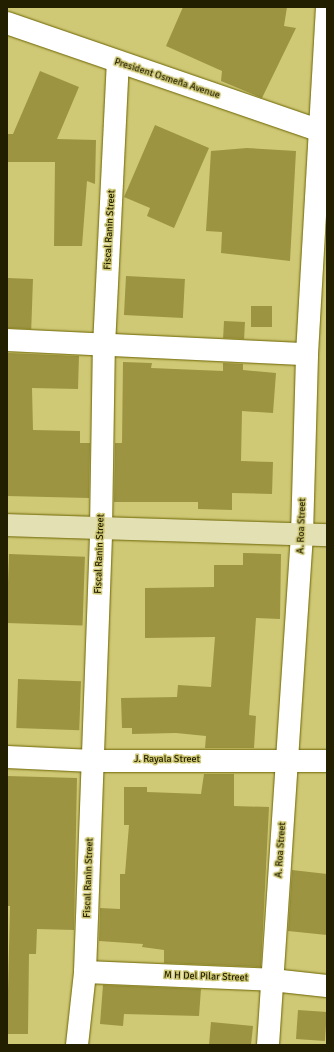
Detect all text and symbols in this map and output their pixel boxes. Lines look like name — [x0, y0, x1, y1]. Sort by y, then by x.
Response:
street label: President Osmeña Avenue — [113, 56, 221, 102]
street label: Fiscal Ranin Street — [102, 190, 118, 270]
street label: A. Roa Street — [295, 498, 309, 554]
street label: Fiscal Ranin Street — [93, 514, 107, 594]
street label: J. Rayala Street — [134, 754, 200, 766]
street label: A. Roa Street — [273, 822, 289, 878]
street label: Fiscal Ranin Street — [82, 838, 96, 918]
street label: M H Del Pilar Street — [164, 970, 248, 984]

